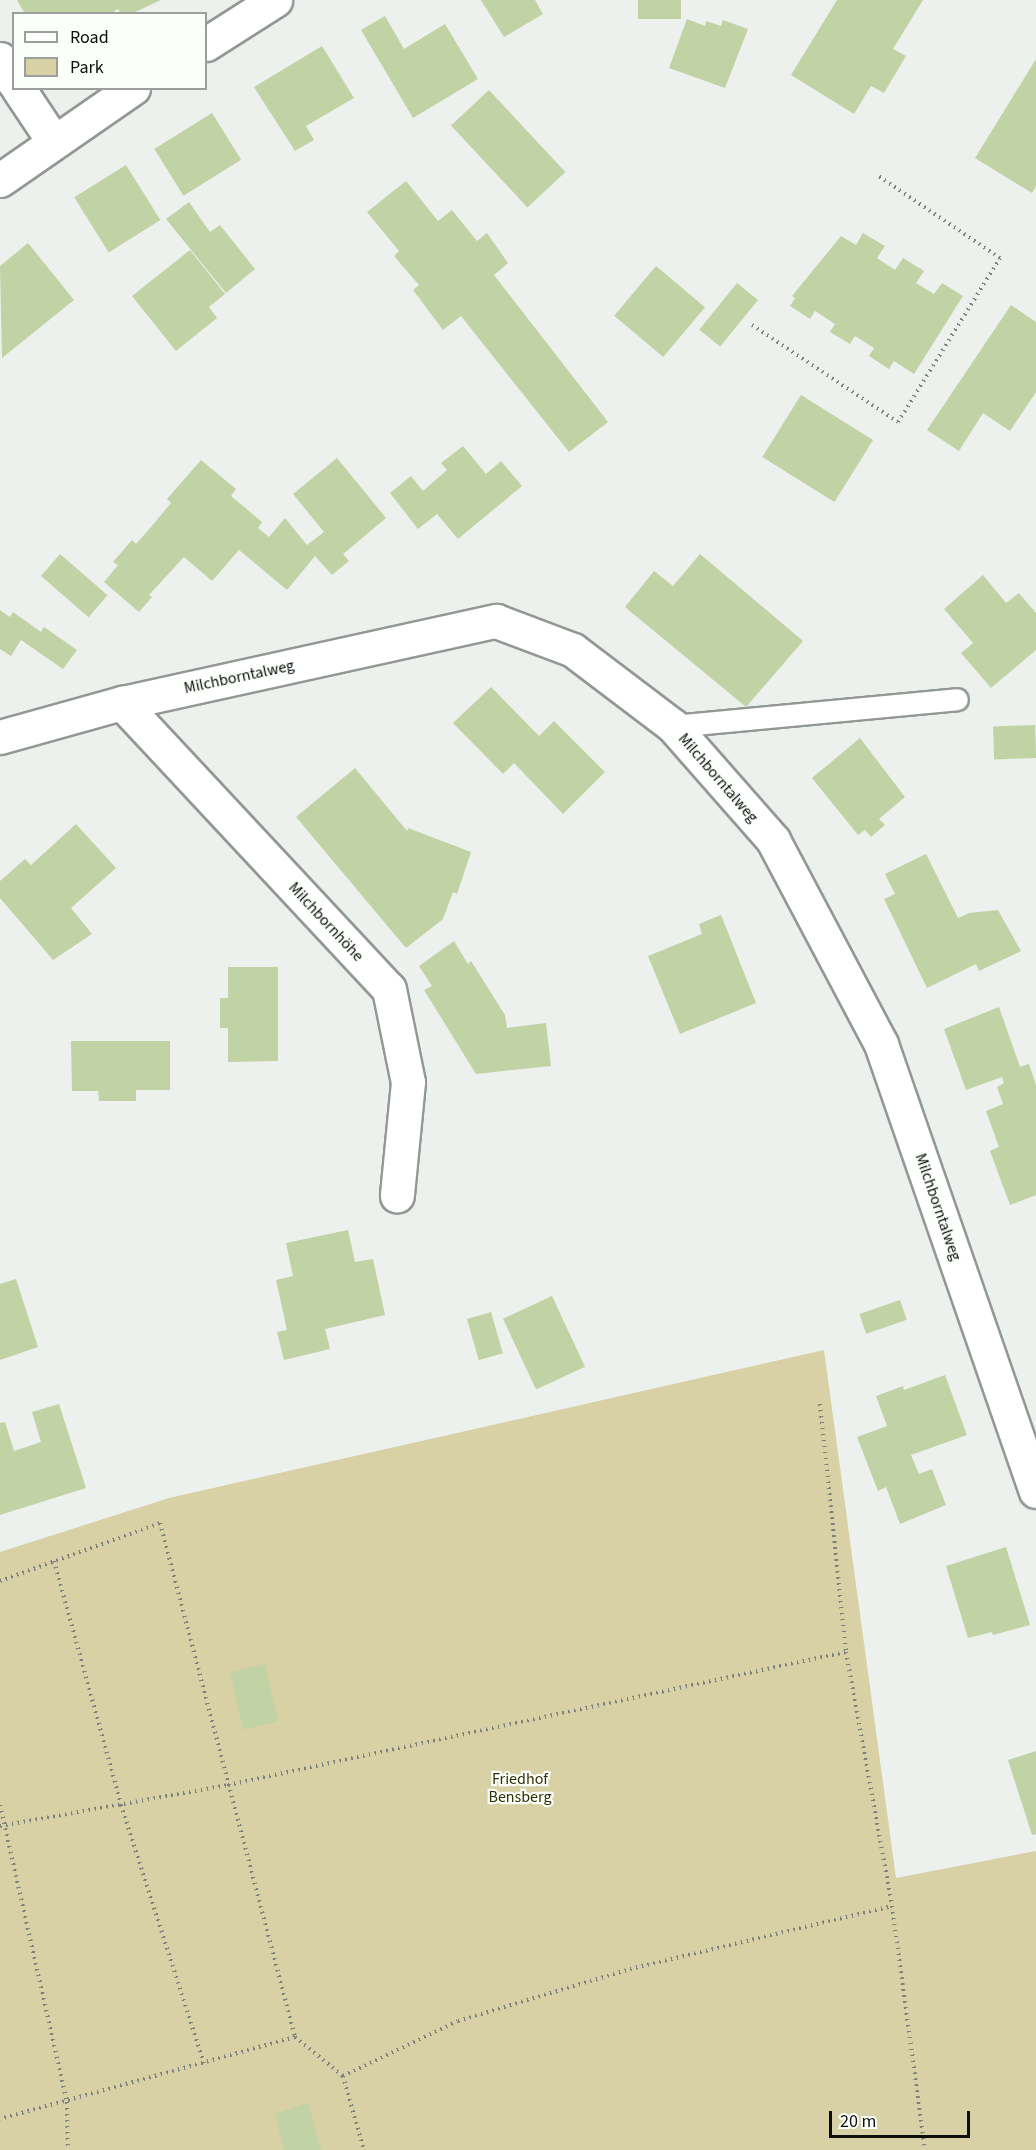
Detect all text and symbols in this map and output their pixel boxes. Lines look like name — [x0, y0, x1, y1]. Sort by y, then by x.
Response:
legend — [12, 12, 207, 90]
text: Road — [70, 25, 109, 50]
text: Park — [70, 55, 104, 80]
street label: Milchborntalweg — [182, 656, 296, 698]
street label: Milchborntalweg — [674, 729, 762, 827]
street label: Milchbornhöhe — [284, 878, 368, 966]
street label: Milchborntalweg — [911, 1151, 965, 1263]
park label: Friedhof Bensberg — [488, 1769, 552, 1807]
scale bar — [832, 2099, 973, 2137]
text: 20 m — [840, 2109, 876, 2134]

